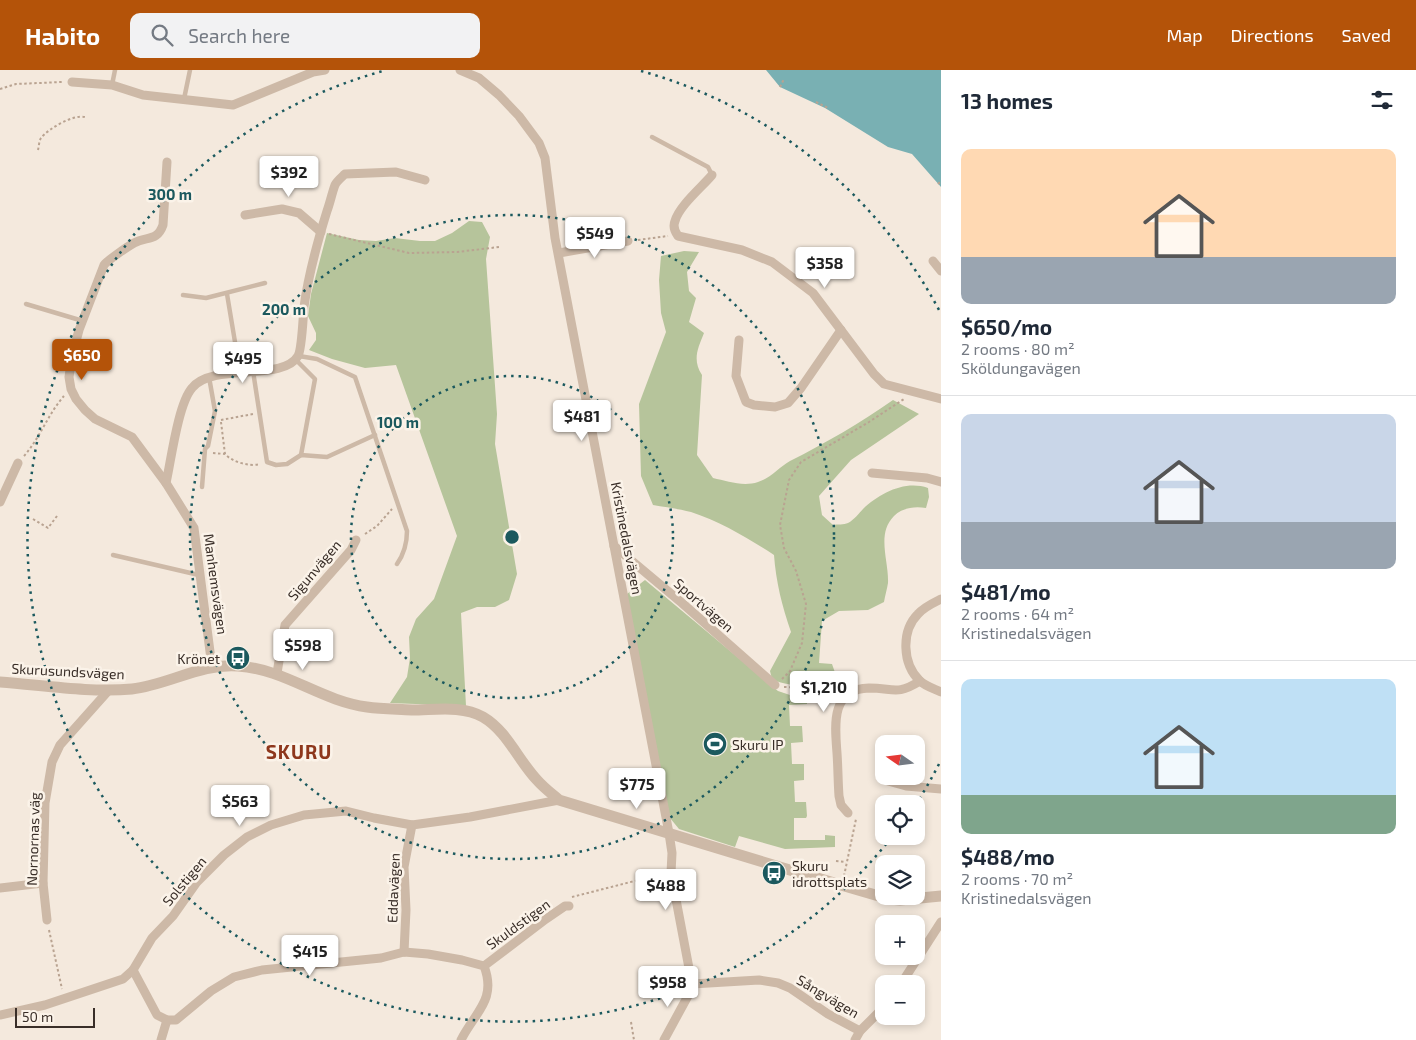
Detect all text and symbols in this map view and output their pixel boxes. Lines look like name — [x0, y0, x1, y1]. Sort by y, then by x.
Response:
search box — [130, 13, 480, 58]
text: Habito — [25, 21, 100, 50]
icon: search — [148, 21, 176, 49]
text: Search here — [188, 24, 290, 47]
text: Map — [1166, 24, 1203, 46]
text: Directions — [1231, 24, 1314, 46]
text: Saved — [1342, 24, 1391, 46]
icon: filters — [1368, 86, 1396, 114]
text: 13 homes — [961, 88, 1053, 113]
pin: $392 — [259, 156, 319, 198]
text: $392 — [270, 162, 308, 181]
icon: home — [1134, 181, 1224, 271]
text: 300 m — [148, 185, 192, 203]
pin: $549 — [565, 216, 625, 259]
text: $549 — [576, 223, 614, 242]
pin: $358 — [795, 246, 855, 289]
text: $358 — [806, 253, 844, 272]
text: 200 m — [262, 300, 306, 318]
text: $650/mo — [961, 314, 1052, 339]
pin: $650 — [52, 338, 112, 381]
text: 2 rooms · 80 m² — [961, 339, 1075, 358]
pin: $495 — [213, 342, 273, 384]
text: $650 — [63, 345, 101, 364]
text: $495 — [224, 348, 262, 367]
text: Sköldungavägen — [961, 358, 1081, 377]
pin: $481 — [552, 400, 612, 442]
text: $481 — [564, 406, 600, 425]
text: 100 m — [377, 413, 419, 431]
icon: home — [1134, 447, 1224, 537]
street label: Kristinedalsvägen — [608, 480, 646, 596]
centre of rings — [503, 528, 521, 546]
street label: Manhemsvägen — [201, 533, 231, 635]
street label: Sigunvägen — [284, 536, 344, 604]
street label: Sportvägen — [671, 575, 737, 635]
text: $481/mo — [961, 579, 1051, 604]
text: 2 rooms · 64 m² — [961, 604, 1074, 623]
text: Kristinedalsvägen — [961, 623, 1092, 642]
pin: $598 — [273, 628, 333, 671]
text: $598 — [284, 635, 322, 654]
bus stop icon: Krönet — [225, 645, 251, 671]
place label: Krönet — [177, 650, 220, 667]
street label: Skurusundsvägen — [11, 660, 125, 682]
pin: $1,210 — [783, 670, 865, 713]
text: $1,210 — [801, 677, 847, 696]
icon: home — [1134, 712, 1224, 802]
sports icon: Skuru IP — [702, 731, 728, 757]
north arrow — [875, 735, 925, 785]
map controls — [875, 735, 925, 1025]
place label: Skuru IP — [732, 736, 784, 753]
district label: SKURU — [266, 740, 332, 763]
pin: $775 — [607, 768, 667, 810]
text: $775 — [619, 774, 655, 793]
pin: $563 — [210, 784, 270, 827]
text: $563 — [222, 791, 258, 810]
street label: Nornornas väg — [23, 792, 43, 886]
button: locate — [875, 795, 925, 845]
text: $488/mo — [961, 844, 1055, 869]
street label: Solstigen — [158, 853, 210, 909]
street label: Eddavägen — [383, 853, 403, 923]
button: layers — [875, 855, 925, 905]
place label: Skuru idrottsplats — [792, 857, 867, 890]
bus stop icon: Skuru idrottsplats — [761, 860, 787, 886]
pin: $488 — [636, 868, 696, 911]
text: 2 rooms · 70 m² — [961, 869, 1073, 888]
text: $488 — [646, 875, 686, 894]
text: Kristinedalsvägen — [961, 888, 1092, 907]
street label: Skuldstigen — [483, 895, 553, 953]
button: + — [875, 915, 925, 965]
pin: $415 — [280, 934, 340, 977]
text: $415 — [292, 941, 328, 960]
pin: $958 — [638, 966, 698, 1008]
street label: Sångvägen — [794, 971, 862, 1021]
text: $958 — [649, 972, 687, 991]
button: − — [875, 975, 925, 1025]
scale bar — [15, 1005, 95, 1028]
text: 50 m — [22, 1008, 53, 1025]

